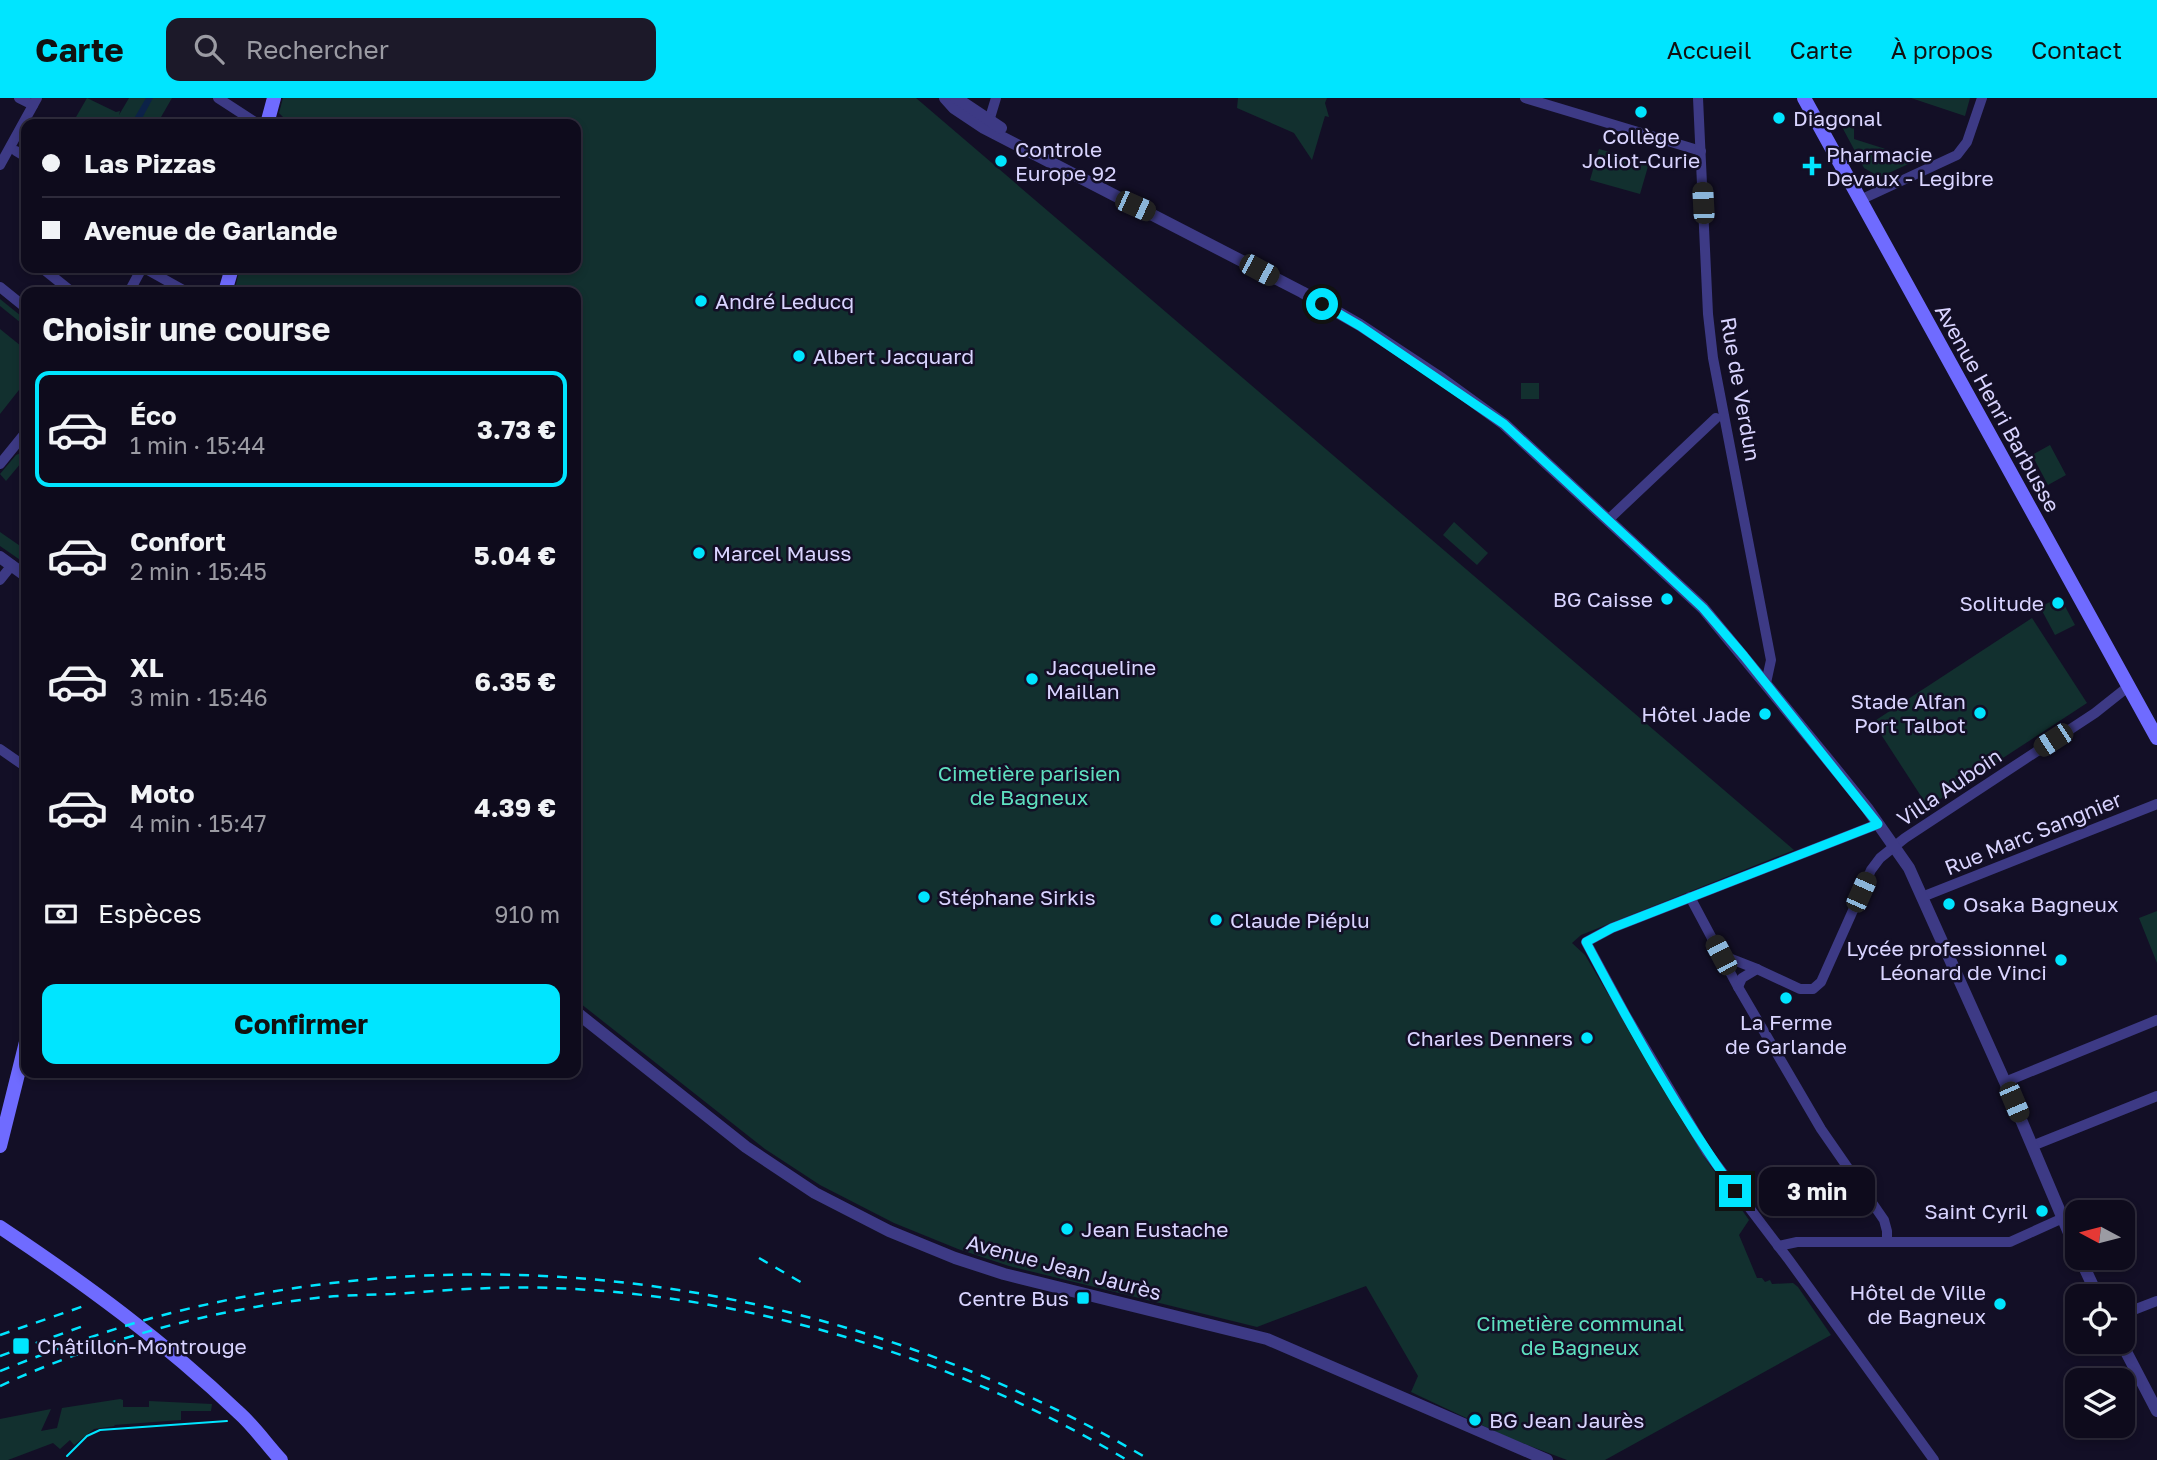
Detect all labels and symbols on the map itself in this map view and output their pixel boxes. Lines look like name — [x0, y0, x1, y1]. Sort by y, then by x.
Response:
marker: Collège Joliot-Curie — [1633, 104, 1649, 120]
place label: Diagonal — [1793, 105, 1882, 131]
marker: Diagonal — [1771, 110, 1787, 126]
place label: Collège Joliot-Curie — [1582, 123, 1700, 173]
place label: Controle Europe 92 — [1015, 136, 1116, 186]
place label: Pharmacie Devaux - Legibre — [1826, 141, 1994, 191]
marker: Controle Europe 92 — [993, 153, 1009, 169]
marker: Pharmacie Devaux - Legibre — [1804, 158, 1820, 174]
car — [1692, 181, 1715, 225]
car — [1112, 188, 1159, 224]
car — [1236, 251, 1283, 289]
place label: André Leducq — [715, 288, 854, 314]
route start — [1306, 288, 1338, 320]
marker: André Leducq — [693, 293, 709, 309]
street label: Avenue Henri Barbusse — [1930, 300, 2066, 516]
street label: Rue de Verdun — [1716, 315, 1766, 463]
place label: Albert Jacquard — [813, 343, 974, 369]
marker: Albert Jacquard — [791, 348, 807, 364]
place label: Marcel Mauss — [713, 540, 851, 566]
marker: Marcel Mauss — [691, 545, 707, 561]
place label: BG Caisse — [1553, 586, 1653, 612]
place label: Solitude — [1959, 590, 2044, 616]
marker: BG Caisse — [1659, 591, 1675, 607]
marker: Solitude — [2050, 595, 2066, 611]
place label: Jacqueline Maillan — [1046, 654, 1156, 704]
marker: Jacqueline Maillan — [1024, 671, 1040, 687]
place label: Stade Alfan Port Talbot — [1850, 688, 1966, 738]
place label: Hôtel Jade — [1641, 701, 1751, 727]
marker: Stade Alfan Port Talbot — [1972, 705, 1988, 721]
marker: Hôtel Jade — [1757, 706, 1773, 722]
car — [2030, 720, 2077, 760]
street label: Villa Auboin — [1892, 742, 2006, 832]
park label: Cimetière parisien de Bagneux — [938, 760, 1120, 810]
street label: Rue Marc Sangnier — [1941, 786, 2125, 880]
car — [1843, 869, 1880, 915]
place label: Stéphane Sirkis — [938, 884, 1096, 910]
marker: Stéphane Sirkis — [916, 889, 932, 905]
place label: Osaka Bagneux — [1963, 891, 2119, 917]
marker: Osaka Bagneux — [1941, 896, 1957, 912]
place label: Claude Piéplu — [1230, 907, 1370, 933]
marker: Claude Piéplu — [1208, 912, 1224, 928]
car — [1702, 932, 1741, 978]
place label: Lycée professionnel Léonard de Vinci — [1846, 935, 2047, 985]
marker: Lycée professionnel Léonard de Vinci — [2053, 952, 2069, 968]
marker: La Ferme de Garlande — [1778, 990, 1794, 1006]
place label: La Ferme de Garlande — [1725, 1009, 1847, 1059]
place label: Charles Denners — [1406, 1025, 1573, 1051]
marker: Charles Denners — [1579, 1030, 1595, 1046]
car — [1997, 1079, 2032, 1125]
callout: 3 min — [1760, 1166, 1875, 1216]
route end — [1719, 1175, 1751, 1207]
place label: Saint Cyril — [1924, 1198, 2028, 1224]
north arrow — [2065, 1200, 2135, 1270]
marker: Saint Cyril — [2034, 1203, 2050, 1219]
place label: Jean Eustache — [1081, 1216, 1228, 1242]
marker: Jean Eustache — [1059, 1221, 1075, 1237]
street label: Avenue Jean Jaurès — [964, 1228, 1164, 1306]
place label: Hôtel de Ville de Bagneux — [1849, 1279, 1986, 1329]
place label: Centre Bus — [958, 1285, 1069, 1311]
marker: Centre Bus — [1075, 1290, 1091, 1306]
marker: Hôtel de Ville de Bagneux — [1992, 1296, 2008, 1312]
park label: Cimetière communal de Bagneux — [1476, 1310, 1684, 1360]
place label: Châtillon-Montrouge — [37, 1333, 247, 1359]
marker: Châtillon-Montrouge — [11, 1336, 31, 1356]
place label: BG Jean Jaurès — [1489, 1407, 1644, 1433]
marker: BG Jean Jaurès — [1467, 1412, 1483, 1428]

